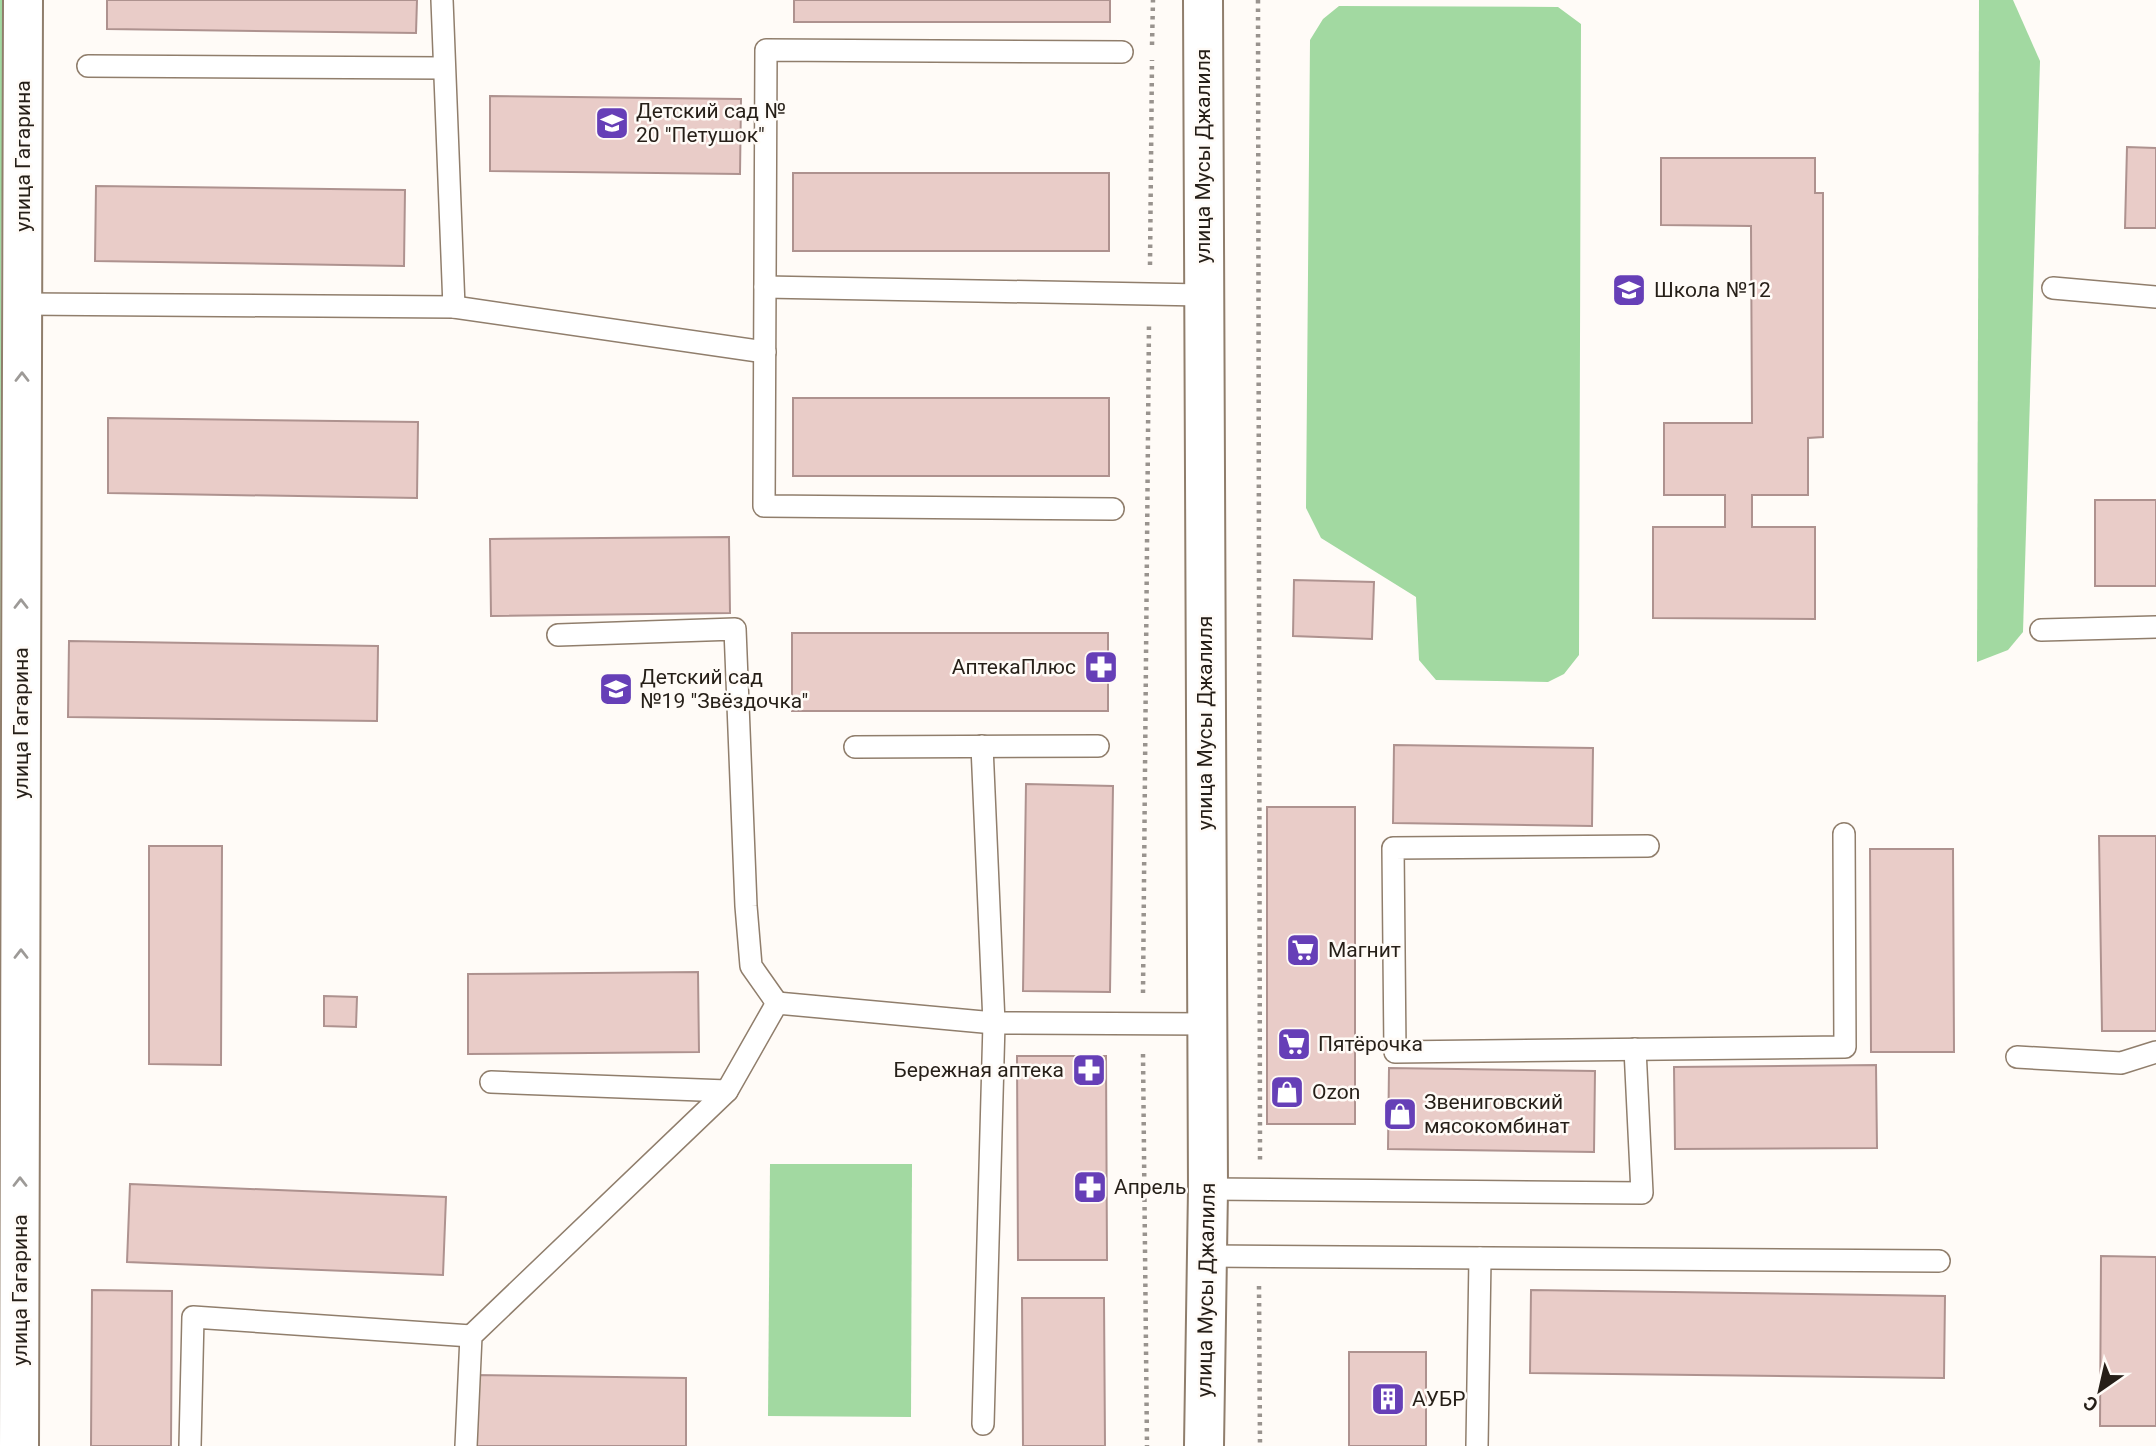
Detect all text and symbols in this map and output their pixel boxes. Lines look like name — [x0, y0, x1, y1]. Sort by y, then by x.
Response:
street label: улица Мусы Джалиля — [1191, 49, 1215, 263]
street label: улица Гагарина — [11, 80, 35, 232]
place label: Детский сад № 20 "Петушок" — [636, 99, 786, 147]
school or university icon: Детский сад № 20 "Петушок" — [593, 104, 631, 142]
school or university icon: Школа №12 — [1610, 271, 1648, 309]
place label: Школа №12 — [1654, 278, 1771, 302]
one-way arrow — [14, 371, 30, 382]
one-way arrow — [14, 599, 29, 610]
street label: улица Мусы Джалиля — [1193, 616, 1217, 830]
street label: улица Гагарина — [9, 647, 33, 799]
pharmacy icon: АптекаПлюс — [1082, 648, 1120, 686]
place label: АптекаПлюс — [952, 655, 1076, 679]
place label: Детский сад №19 "Звёздочка" — [640, 665, 808, 713]
school or university icon: Детский сад №19 "Звёздочка" — [597, 670, 635, 708]
supermarket icon: Магнит — [1284, 931, 1322, 969]
place label: Магнит — [1328, 938, 1401, 962]
one-way arrow — [13, 949, 29, 959]
supermarket icon: Пятёрочка — [1275, 1025, 1313, 1063]
place label: Пятёрочка — [1318, 1032, 1423, 1056]
pharmacy icon: Бережная аптека — [1070, 1051, 1108, 1089]
place label: Бережная аптека — [894, 1058, 1064, 1082]
shop icon: Ozon — [1268, 1073, 1306, 1111]
place label: Ozon — [1312, 1080, 1360, 1104]
place label: Звениговский мясокомбинат — [1424, 1090, 1570, 1138]
shop icon: Звениговский мясокомбинат — [1381, 1095, 1419, 1133]
pharmacy icon: Апрель — [1071, 1168, 1109, 1206]
place label: Апрель — [1114, 1175, 1186, 1199]
one-way arrow — [12, 1176, 28, 1187]
street label: улица Мусы Джалиля — [1192, 1182, 1220, 1398]
street label: улица Гагарина — [8, 1214, 32, 1366]
north arrow — [2065, 1355, 2135, 1425]
building icon: АУБР — [1369, 1380, 1407, 1418]
place label: АУБР — [1412, 1387, 1465, 1411]
text: С — [2079, 1391, 2102, 1417]

